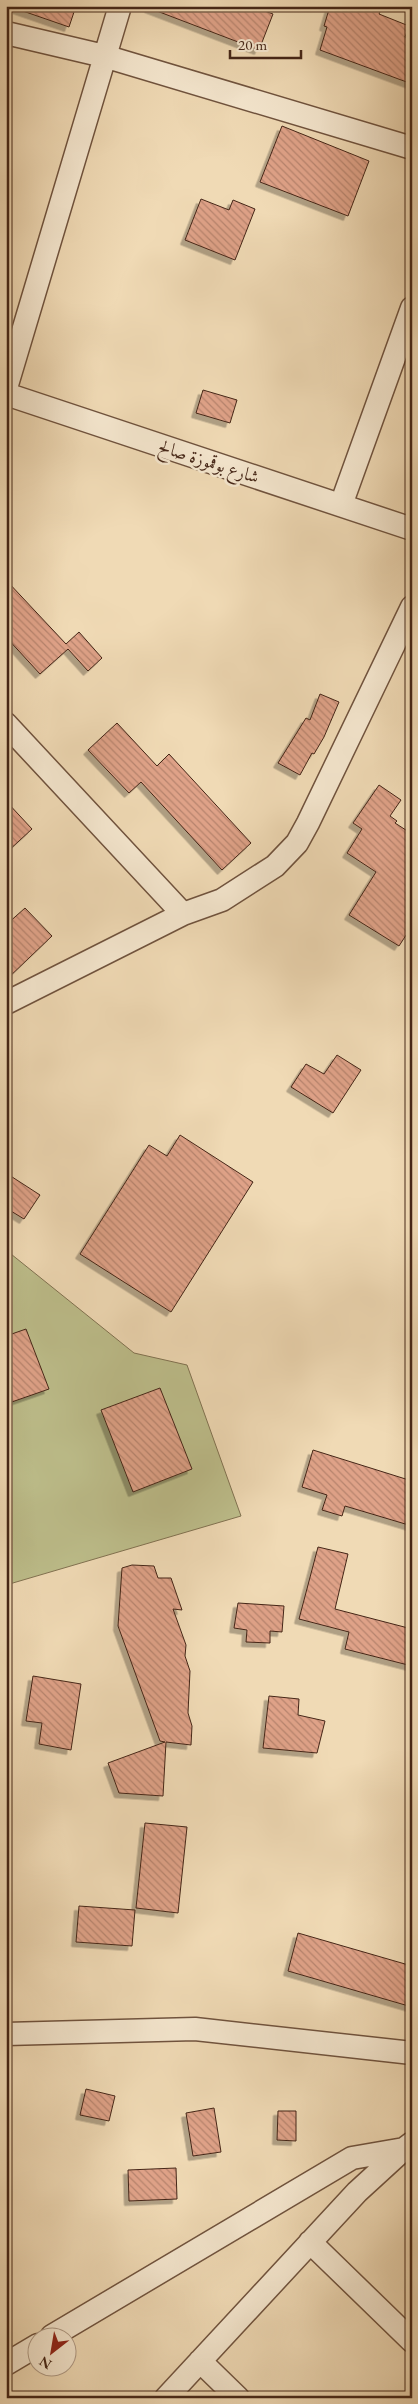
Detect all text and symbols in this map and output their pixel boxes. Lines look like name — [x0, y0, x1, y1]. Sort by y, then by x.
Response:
scale bar — [230, 28, 302, 60]
text: 20 m — [238, 35, 267, 54]
street label: شارع بوقموزة صالح — [154, 434, 262, 493]
north arrow — [28, 2326, 78, 2376]
text: N — [35, 2352, 55, 2374]

